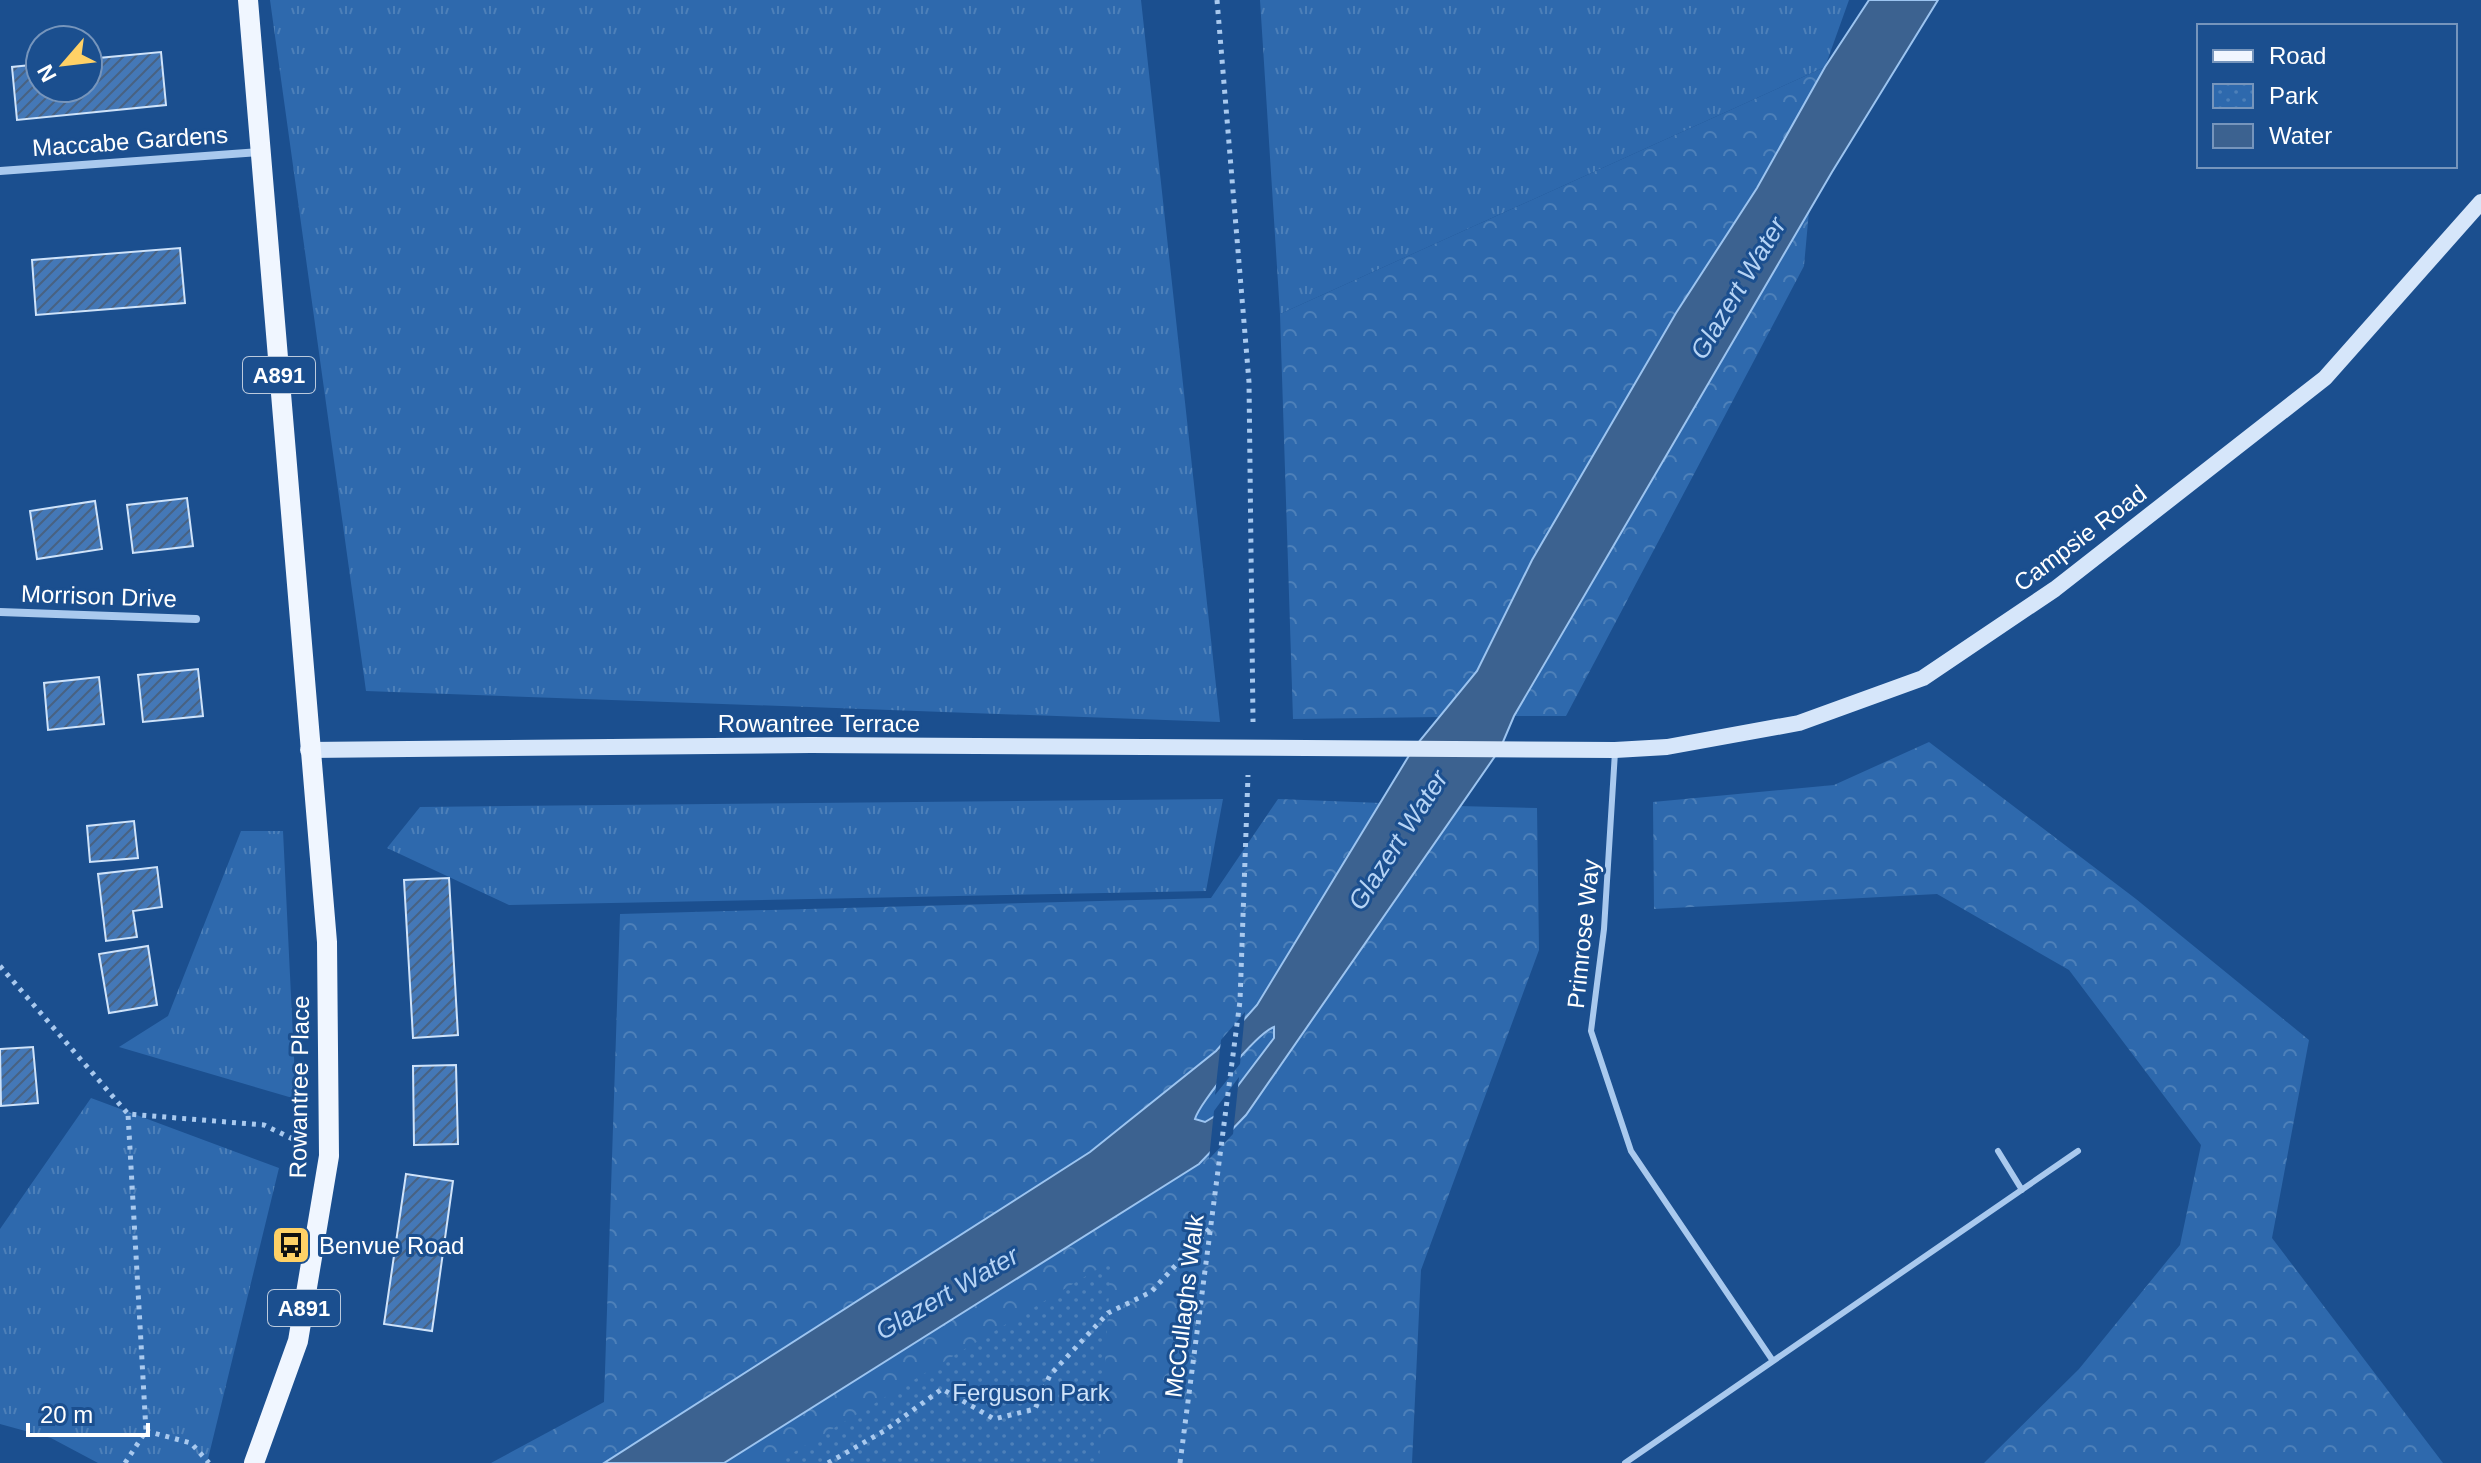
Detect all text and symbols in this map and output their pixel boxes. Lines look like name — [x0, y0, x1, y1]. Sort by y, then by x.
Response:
north arrow — [24, 24, 104, 104]
legend — [2197, 24, 2457, 168]
text: Road — [2269, 42, 2326, 69]
text: N — [32, 60, 62, 86]
text: Park — [2269, 82, 2319, 109]
street label: Maccabe Gardens — [31, 121, 229, 161]
text: Water — [2269, 122, 2332, 149]
water label: Glazert Water — [1684, 211, 1793, 364]
road number: A891 — [243, 357, 315, 393]
street label: Campsie Road — [2008, 479, 2152, 597]
street label: Morrison Drive — [21, 580, 177, 612]
street label: Rowantree Terrace — [718, 710, 920, 737]
water label: Glazert Water — [1342, 764, 1455, 915]
street label: Primrose Way — [1562, 858, 1604, 1010]
street label: Rowantree Place — [284, 995, 314, 1179]
street label: McCullaghs Walk — [1159, 1212, 1209, 1399]
bus stop icon: Benvue Road — [270, 1224, 312, 1266]
place label: Benvue Road — [319, 1232, 464, 1259]
water label: Glazert Water — [870, 1239, 1025, 1346]
road number: A891 — [268, 1290, 340, 1326]
park label: Ferguson Park — [952, 1379, 1111, 1406]
scale bar — [28, 1387, 148, 1437]
text: 20 m — [40, 1401, 93, 1428]

